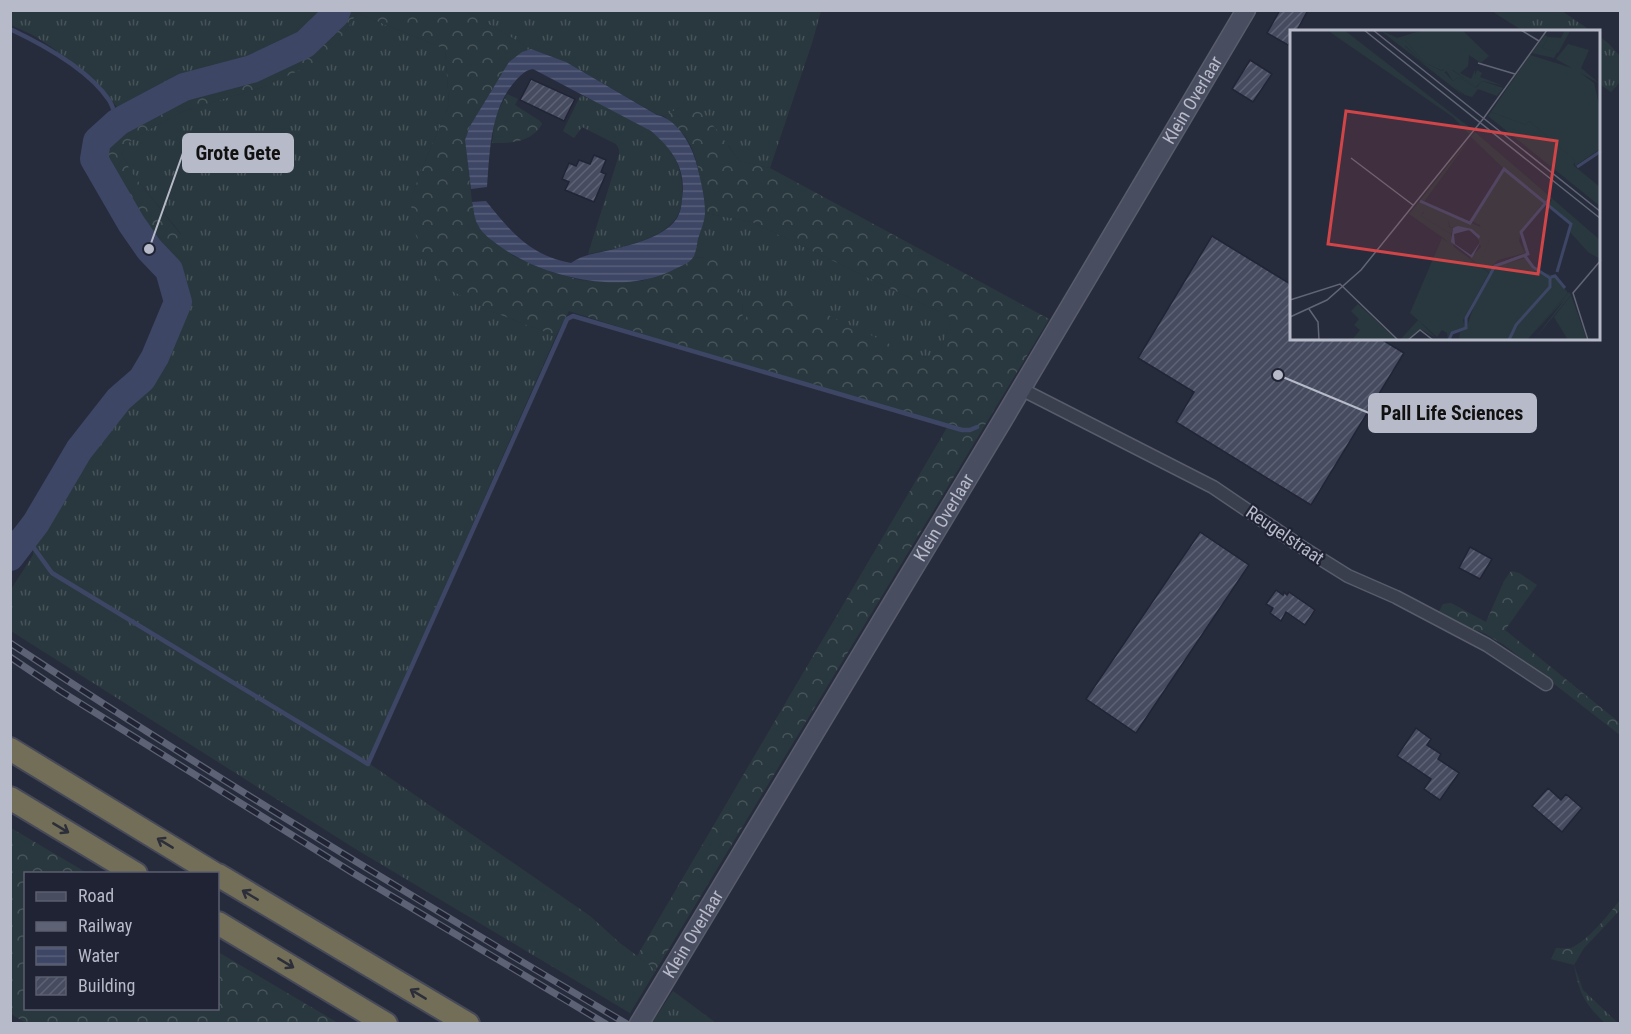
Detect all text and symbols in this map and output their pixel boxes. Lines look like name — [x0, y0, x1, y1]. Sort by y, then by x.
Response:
inset map — [1290, 30, 1601, 340]
street label: Klein Overlaar — [1158, 52, 1227, 148]
callout: Grote Gete — [183, 134, 293, 172]
text: Grote Gete — [195, 141, 281, 165]
callout: Pall Life Sciences — [1369, 394, 1536, 432]
text: Pall Life Sciences — [1381, 401, 1523, 425]
street label: Klein Overlaar — [909, 469, 978, 565]
street label: Reugelstraat — [1242, 501, 1328, 568]
one-way arrow — [52, 823, 69, 835]
one-way arrow — [157, 837, 174, 849]
legend — [24, 872, 219, 1010]
text: Road — [78, 885, 114, 906]
street label: Klein Overlaar — [658, 886, 727, 981]
one-way arrow — [242, 888, 259, 900]
text: Railway — [78, 915, 133, 936]
text: Water — [78, 945, 120, 966]
one-way arrow — [277, 958, 294, 970]
text: Building — [78, 975, 135, 996]
one-way arrow — [410, 987, 427, 999]

